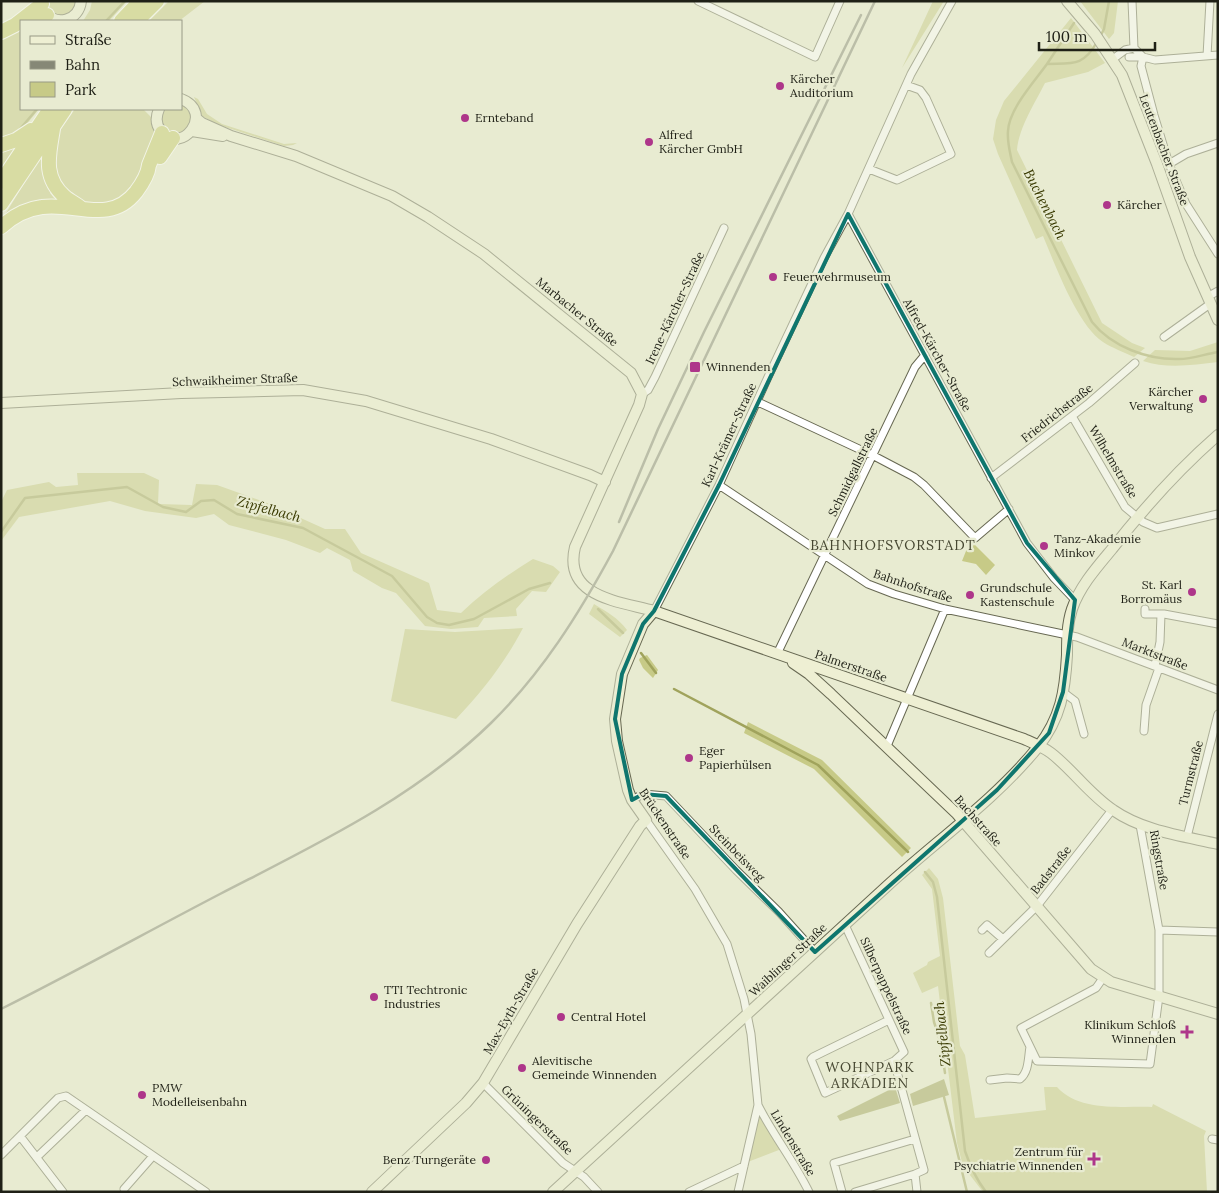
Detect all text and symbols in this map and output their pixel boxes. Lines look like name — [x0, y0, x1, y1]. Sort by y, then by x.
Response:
legend — [20, 20, 182, 110]
scale bar — [1039, 20, 1155, 52]
text: 100 m — [1046, 27, 1087, 46]
text: Straße — [65, 30, 112, 49]
text: Bahn — [65, 55, 100, 74]
place label: Kärcher Auditorium — [789, 71, 854, 100]
text: Park — [65, 80, 96, 99]
marker: Kärcher Auditorium — [774, 80, 786, 92]
street label: Leutenbacher Straße — [1136, 92, 1193, 208]
place label: Ernteband — [475, 110, 534, 125]
marker: Ernteband — [459, 112, 471, 124]
place label: Alfred Kärcher GmbH — [658, 127, 743, 156]
marker: Alfred Kärcher GmbH — [643, 136, 655, 148]
water label: Buchenbach — [1020, 166, 1070, 242]
place label: Kärcher — [1117, 197, 1163, 212]
marker: Kärcher — [1101, 199, 1113, 211]
street label: Irene-Kärcher-Straße — [642, 249, 707, 367]
place label: Feuerwehrmuseum — [783, 269, 891, 284]
marker: Feuerwehrmuseum — [767, 271, 779, 283]
street label: Marbacher Straße — [533, 274, 622, 350]
street label: Alfred-Kärcher-Straße — [900, 295, 975, 414]
place label: Winnenden — [706, 359, 770, 374]
marker: Winnenden — [688, 360, 702, 374]
street label: Schwaikheimer Straße — [172, 370, 299, 389]
street label: Karl-Krämer-Straße — [698, 380, 760, 489]
street label: Friedrichstraße — [1018, 380, 1096, 445]
place label: Kärcher Verwaltung — [1128, 384, 1194, 413]
marker: Kärcher Verwaltung — [1197, 393, 1209, 405]
street label: Wilhelmstraße — [1086, 423, 1141, 501]
street label: Schmidgallstraße — [825, 424, 881, 519]
water label: Zipfelbach — [235, 492, 303, 526]
place label: Tanz-Akademie Minkov — [1054, 531, 1141, 560]
district label: BAHNHOFSVORSTADT — [810, 536, 976, 554]
marker: Tanz-Akademie Minkov — [1038, 540, 1050, 552]
street label: Bahnhofstraße — [872, 566, 955, 606]
place label: St. Karl Borromäus — [1121, 577, 1182, 606]
place label: Grundschule Kastenschule — [980, 580, 1055, 609]
marker: St. Karl Borromäus — [1186, 586, 1198, 598]
marker: Grundschule Kastenschule — [964, 589, 976, 601]
street label: Marktstraße — [1120, 634, 1191, 673]
street label: Palmerstraße — [813, 646, 890, 685]
street label: Turmstraße — [1175, 738, 1206, 807]
place label: Eger Papierhülsen — [699, 743, 772, 772]
marker: Eger Papierhülsen — [683, 752, 695, 764]
street label: Brückenstraße — [636, 785, 695, 862]
street label: Bachstraße — [952, 792, 1005, 850]
street label: Steinbeisweg — [706, 821, 769, 885]
street label: Ringstraße — [1147, 829, 1172, 892]
street label: Badstraße — [1027, 842, 1074, 897]
street label: Waiblinger Straße — [746, 919, 830, 999]
street label: Silberpappelstraße — [857, 935, 916, 1037]
street label: Max-Eyth-Straße — [480, 964, 542, 1057]
place label: TTI Techtronic Industries — [384, 982, 467, 1011]
marker: TTI Techtronic Industries — [368, 991, 380, 1003]
water label: Zipfelbach — [930, 1001, 954, 1067]
place label: Central Hotel — [571, 1009, 646, 1024]
marker: Central Hotel — [555, 1011, 567, 1023]
place label: Klinikum Schloß Winnenden — [1084, 1017, 1176, 1046]
marker: Klinikum Schloß Winnenden — [1180, 1025, 1194, 1039]
place label: Alevitische Gemeinde Winnenden — [531, 1053, 657, 1082]
district label: WOHNPARK ARKADIEN — [825, 1058, 915, 1092]
marker: Alevitische Gemeinde Winnenden — [516, 1062, 528, 1074]
place label: PMW Modelleisenbahn — [152, 1080, 247, 1109]
street label: Grüningerstraße — [498, 1082, 577, 1158]
marker: PMW Modelleisenbahn — [136, 1089, 148, 1101]
street label: Lindenstraße — [768, 1107, 819, 1179]
place label: Zentrum für Psychiatrie Winnenden — [954, 1144, 1084, 1173]
place label: Benz Turngeräte — [383, 1152, 476, 1167]
marker: Zentrum für Psychiatrie Winnenden — [1087, 1152, 1101, 1166]
marker: Benz Turngeräte — [480, 1154, 492, 1166]

